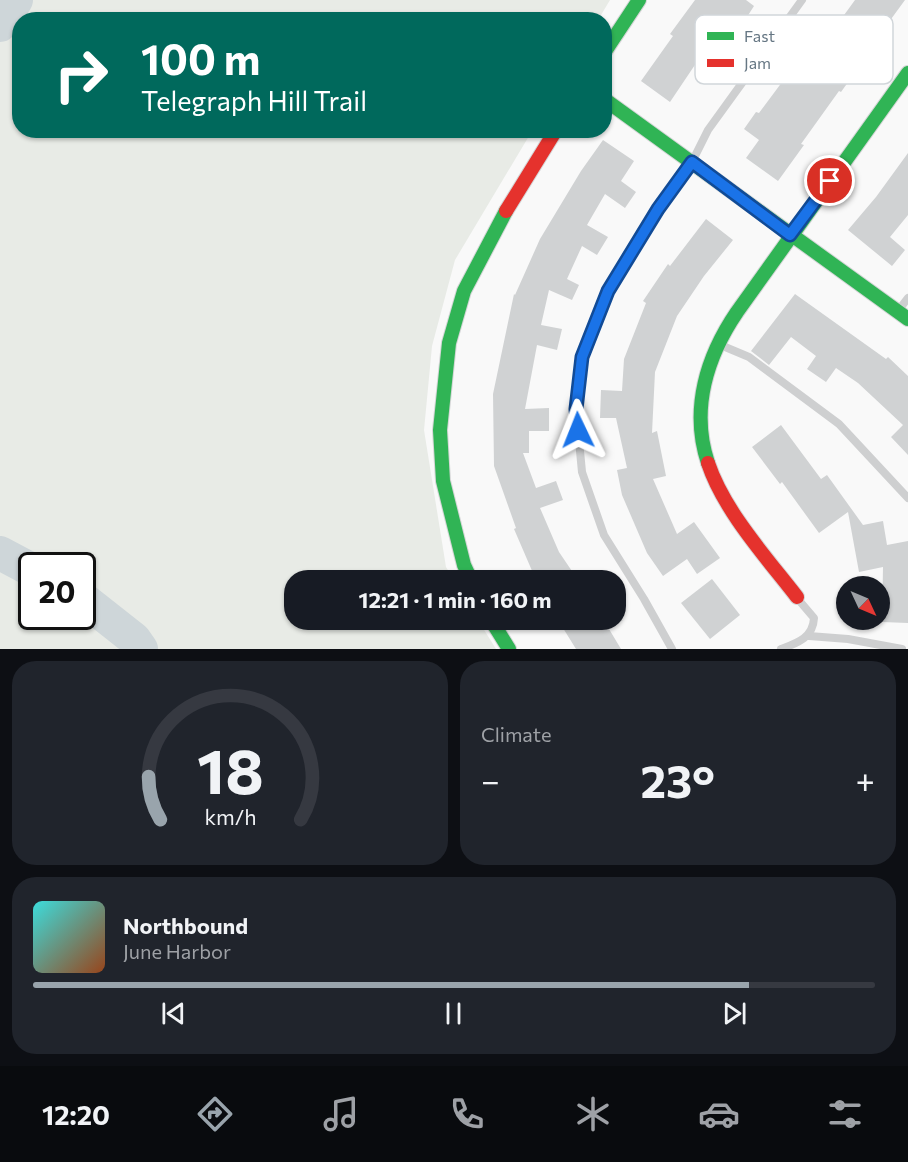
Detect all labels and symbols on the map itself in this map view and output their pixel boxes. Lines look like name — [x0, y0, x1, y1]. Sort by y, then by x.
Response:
legend — [695, 15, 893, 84]
text: Fast — [744, 26, 775, 45]
text: Jam — [744, 53, 771, 72]
pin — [804, 155, 855, 206]
position arrow — [546, 398, 610, 462]
speed limit sign: 20 — [18, 552, 96, 630]
north arrow — [836, 576, 890, 630]

